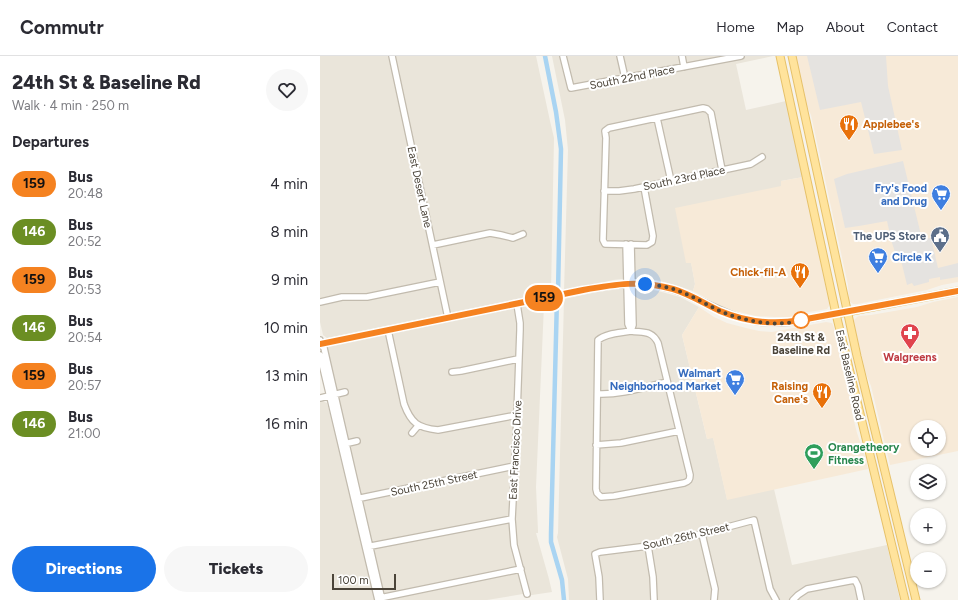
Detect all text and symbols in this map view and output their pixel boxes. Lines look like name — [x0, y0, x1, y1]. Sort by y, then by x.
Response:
text: Commutr — [20, 16, 104, 39]
text: Home — [716, 19, 755, 36]
text: Map — [777, 19, 804, 36]
text: About — [826, 19, 865, 36]
text: Contact — [887, 19, 938, 36]
street label: South 22nd Place — [589, 63, 676, 92]
button: heart — [266, 69, 308, 111]
text: 24th St & Baseline Rd — [12, 71, 201, 94]
text: Walk · 4 min · 250 m — [12, 98, 129, 113]
restaurant icon: Applebee's — [838, 113, 860, 141]
place label: Applebee's — [863, 118, 919, 131]
text: Departures — [12, 133, 89, 151]
street label: East Desert Lane — [405, 145, 434, 229]
street label: South 23rd Place — [642, 163, 726, 194]
text: Bus — [68, 168, 93, 186]
text: 159 — [23, 175, 45, 192]
text: 4 min — [270, 175, 308, 193]
place label: Fry's Food and Drug — [875, 182, 927, 208]
supermarket icon: Fry's Food and Drug — [930, 183, 952, 211]
text: 20:48 — [68, 186, 103, 201]
text: Bus — [68, 216, 93, 234]
text: 146 — [23, 223, 45, 240]
text: 8 min — [270, 223, 308, 241]
public building icon: The UPS Store — [929, 225, 951, 253]
place label: The UPS Store — [853, 230, 926, 243]
text: 20:52 — [68, 234, 102, 249]
supermarket icon: Circle K — [867, 246, 889, 274]
place label: Circle K — [892, 251, 932, 264]
restaurant icon: Chick-fil-A — [789, 261, 811, 289]
text: Bus — [68, 264, 93, 282]
place label: Chick-fil-A — [730, 266, 786, 279]
text: 159 — [23, 271, 45, 288]
text: 9 min — [271, 271, 308, 289]
your location — [635, 274, 655, 294]
text: 20:53 — [68, 282, 101, 297]
line badge: 159 — [521, 285, 567, 311]
text: 159 — [533, 289, 555, 306]
marker: 24th St & Baseline Rd — [792, 311, 810, 329]
text: Bus — [68, 312, 93, 330]
text: 146 — [23, 319, 45, 336]
text: 10 min — [264, 319, 308, 337]
pharmacy icon: Walgreens — [899, 322, 921, 350]
street label: East Baseline Road — [833, 328, 866, 422]
text: 20:54 — [68, 330, 102, 345]
place label: 24th St & Baseline Rd — [772, 331, 830, 357]
place label: Walgreens — [883, 351, 937, 364]
text: Bus — [68, 360, 93, 378]
text: 159 — [23, 367, 45, 384]
text: 13 min — [265, 367, 308, 385]
place label: Walmart Neighborhood Market — [610, 367, 722, 393]
supermarket icon: Walmart Neighborhood Market — [724, 368, 746, 396]
text: 20:57 — [68, 378, 101, 393]
place label: Raising Cane's — [771, 380, 808, 406]
restaurant icon: Raising Cane's — [811, 381, 833, 409]
street label: East Francisco Drive — [506, 400, 525, 500]
text: Bus — [68, 408, 93, 426]
text: 146 — [23, 415, 45, 432]
text: 16 min — [265, 415, 308, 433]
map controls — [910, 420, 946, 588]
button: locate — [910, 420, 946, 456]
text: 21:00 — [68, 426, 101, 441]
place label: Orangetheory Fitness — [828, 441, 900, 467]
sports icon: Orangetheory Fitness — [803, 442, 825, 470]
button: layers — [910, 464, 946, 500]
street label: South 25th Street — [389, 468, 479, 499]
button: + — [910, 508, 946, 544]
street label: South 26th Street — [642, 520, 731, 553]
button: Directions — [12, 546, 156, 592]
button: Tickets — [164, 546, 308, 592]
button: − — [910, 552, 946, 588]
scale bar — [332, 572, 396, 591]
text: 100 m — [338, 574, 369, 587]

